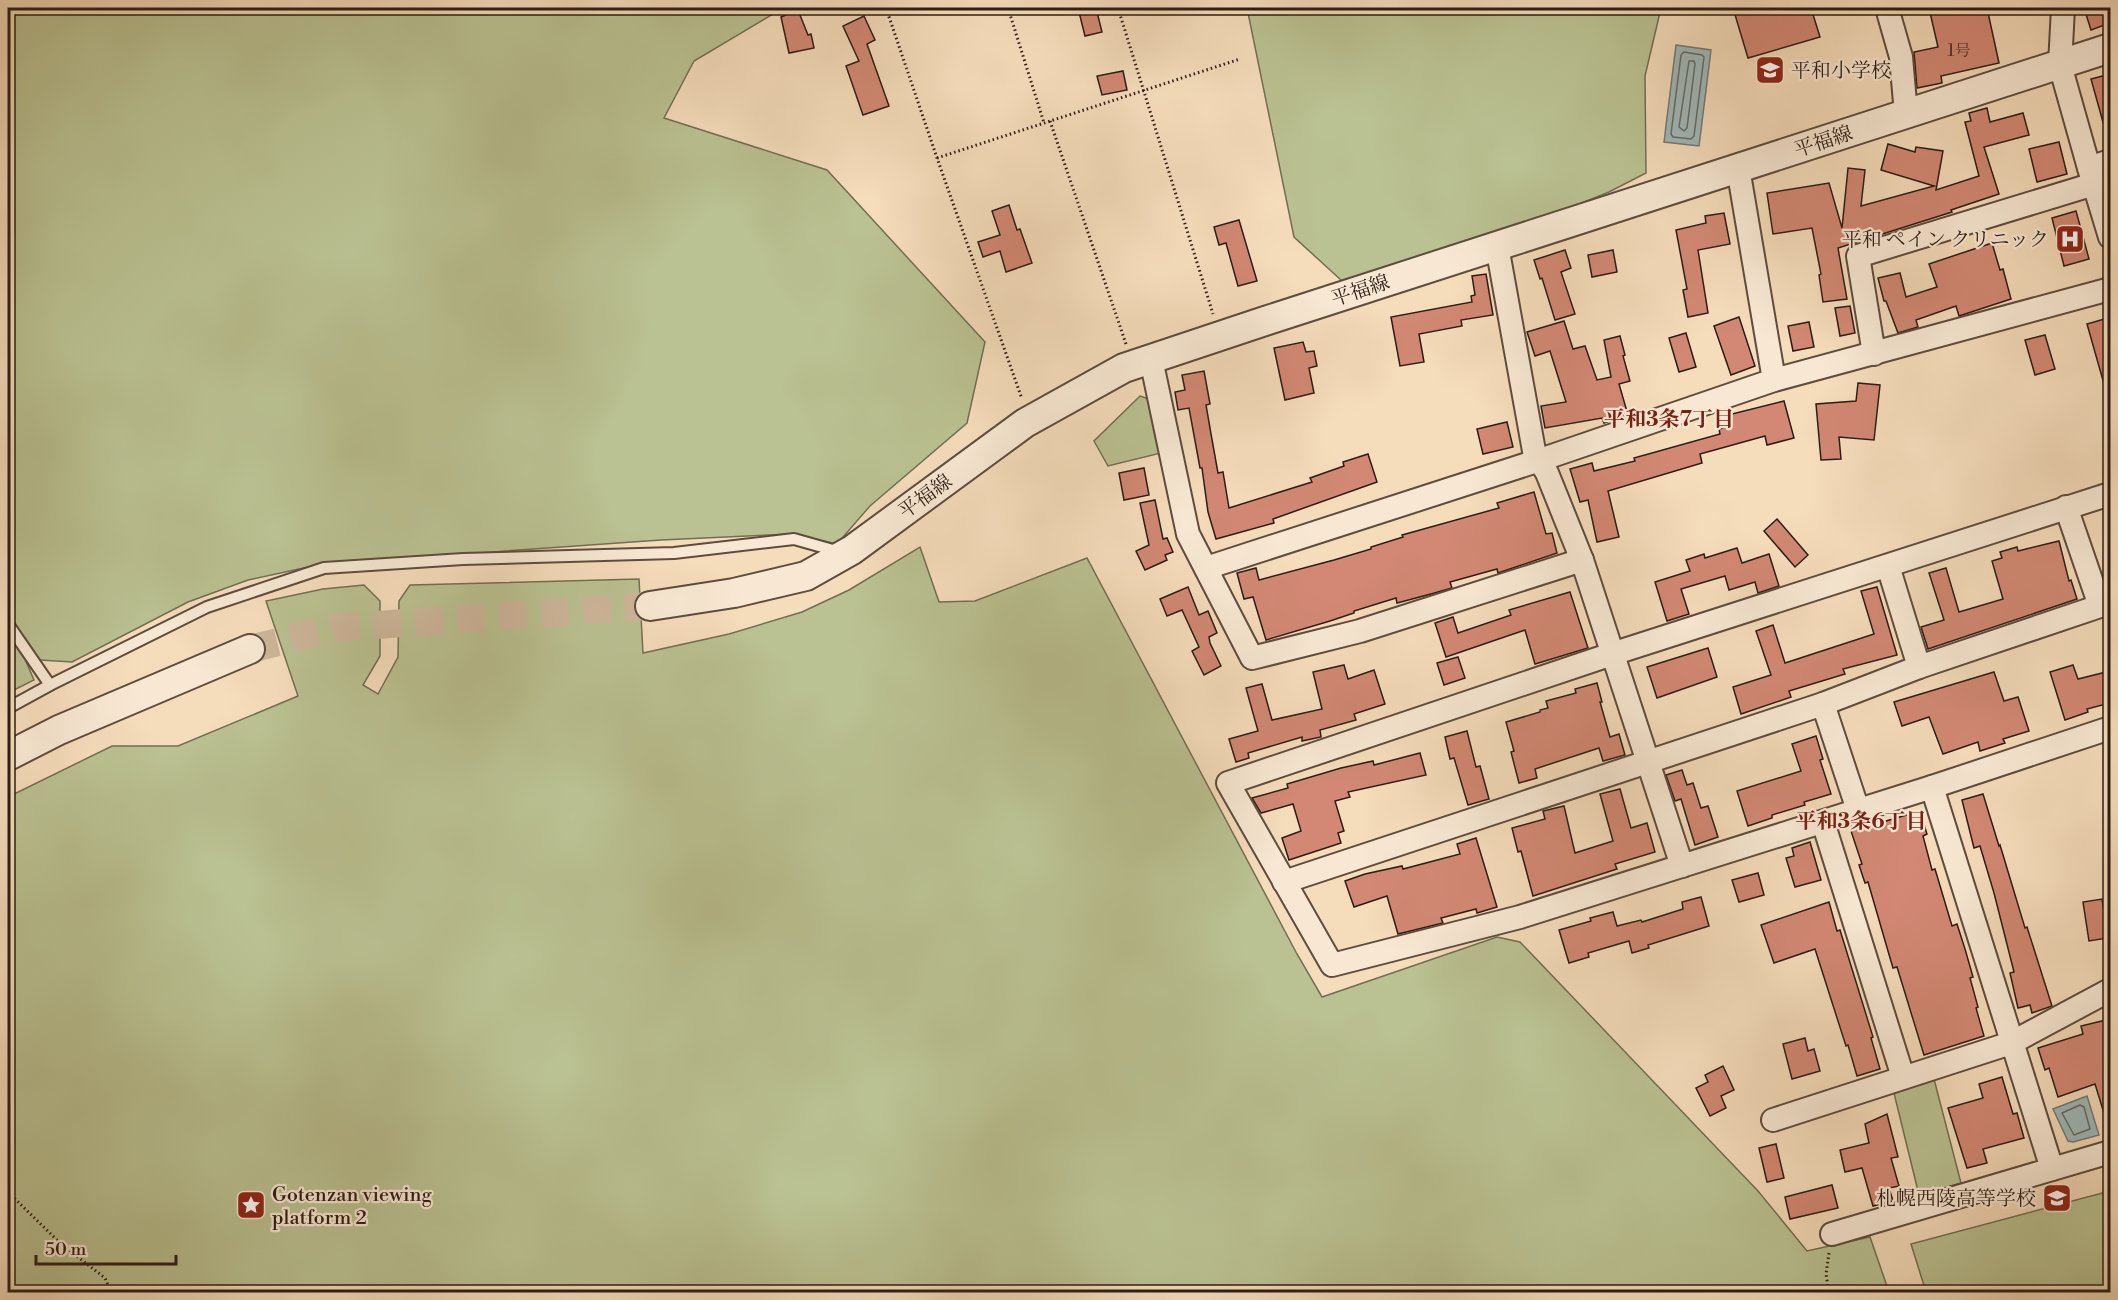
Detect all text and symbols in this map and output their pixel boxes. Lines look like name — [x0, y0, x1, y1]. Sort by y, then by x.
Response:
house number: 1号 — [1948, 41, 1970, 61]
school or university icon: 平和小学校 — [1754, 54, 1786, 86]
place label: 平和小学校 — [1791, 59, 1891, 84]
street label: 平福線 — [1791, 121, 1856, 164]
hospital icon: 平和 ペイン クリニック — [2054, 223, 2086, 255]
place label: 平和 ペイン クリニック — [1842, 228, 2049, 253]
street label: 平福線 — [1328, 270, 1393, 313]
district label: 平和3条7丁目 — [1604, 407, 1734, 433]
street label: 平福線 — [894, 469, 957, 525]
district label: 平和3条6丁目 — [1796, 809, 1926, 835]
school or university icon: 札幌西陵高等学校 — [2041, 1182, 2073, 1214]
place label: Gotenzan viewing platform 2 — [272, 1183, 432, 1231]
place label: 札幌西陵高等学校 — [1876, 1187, 2036, 1212]
place icon: Gotenzan viewing platform 2 — [235, 1189, 267, 1221]
scale bar — [36, 1228, 176, 1266]
text: 50 m — [45, 1238, 87, 1261]

